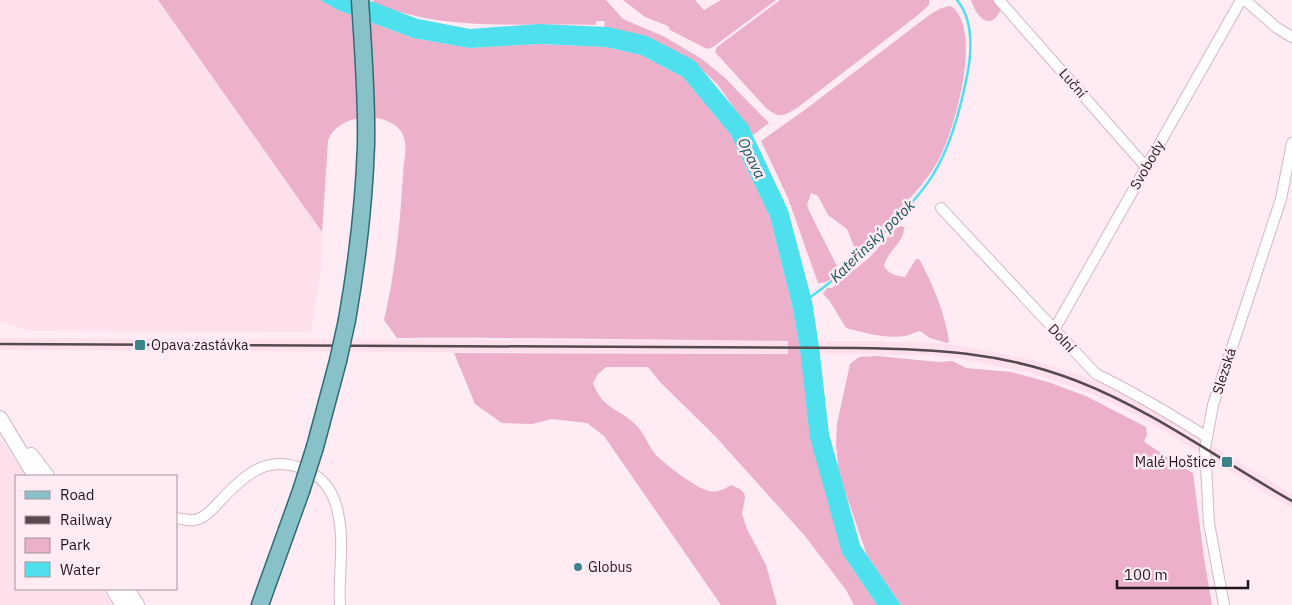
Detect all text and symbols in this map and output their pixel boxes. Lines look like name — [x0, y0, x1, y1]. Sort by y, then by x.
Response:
street label: Luční — [1055, 65, 1091, 102]
water label: Opava — [734, 134, 770, 182]
street label: Svobody — [1126, 137, 1168, 193]
water label: Kateřinský potok — [826, 196, 919, 286]
street label: Dolní — [1044, 320, 1080, 356]
place label: Opava zastávka — [151, 336, 249, 354]
marker: Opava zastávka — [133, 338, 147, 352]
street label: Slezská — [1208, 345, 1240, 396]
place label: Malé Hoštice — [1135, 453, 1216, 471]
marker: Malé Hoštice — [1220, 455, 1234, 469]
legend — [15, 475, 178, 590]
text: Road — [60, 485, 95, 504]
text: Railway — [60, 510, 113, 529]
text: Park — [60, 535, 90, 554]
place label: Globus — [588, 558, 632, 576]
scale bar — [1117, 558, 1248, 590]
text: Water — [60, 560, 101, 579]
marker: Globus — [572, 561, 584, 573]
text: 100 m — [1124, 565, 1168, 584]

